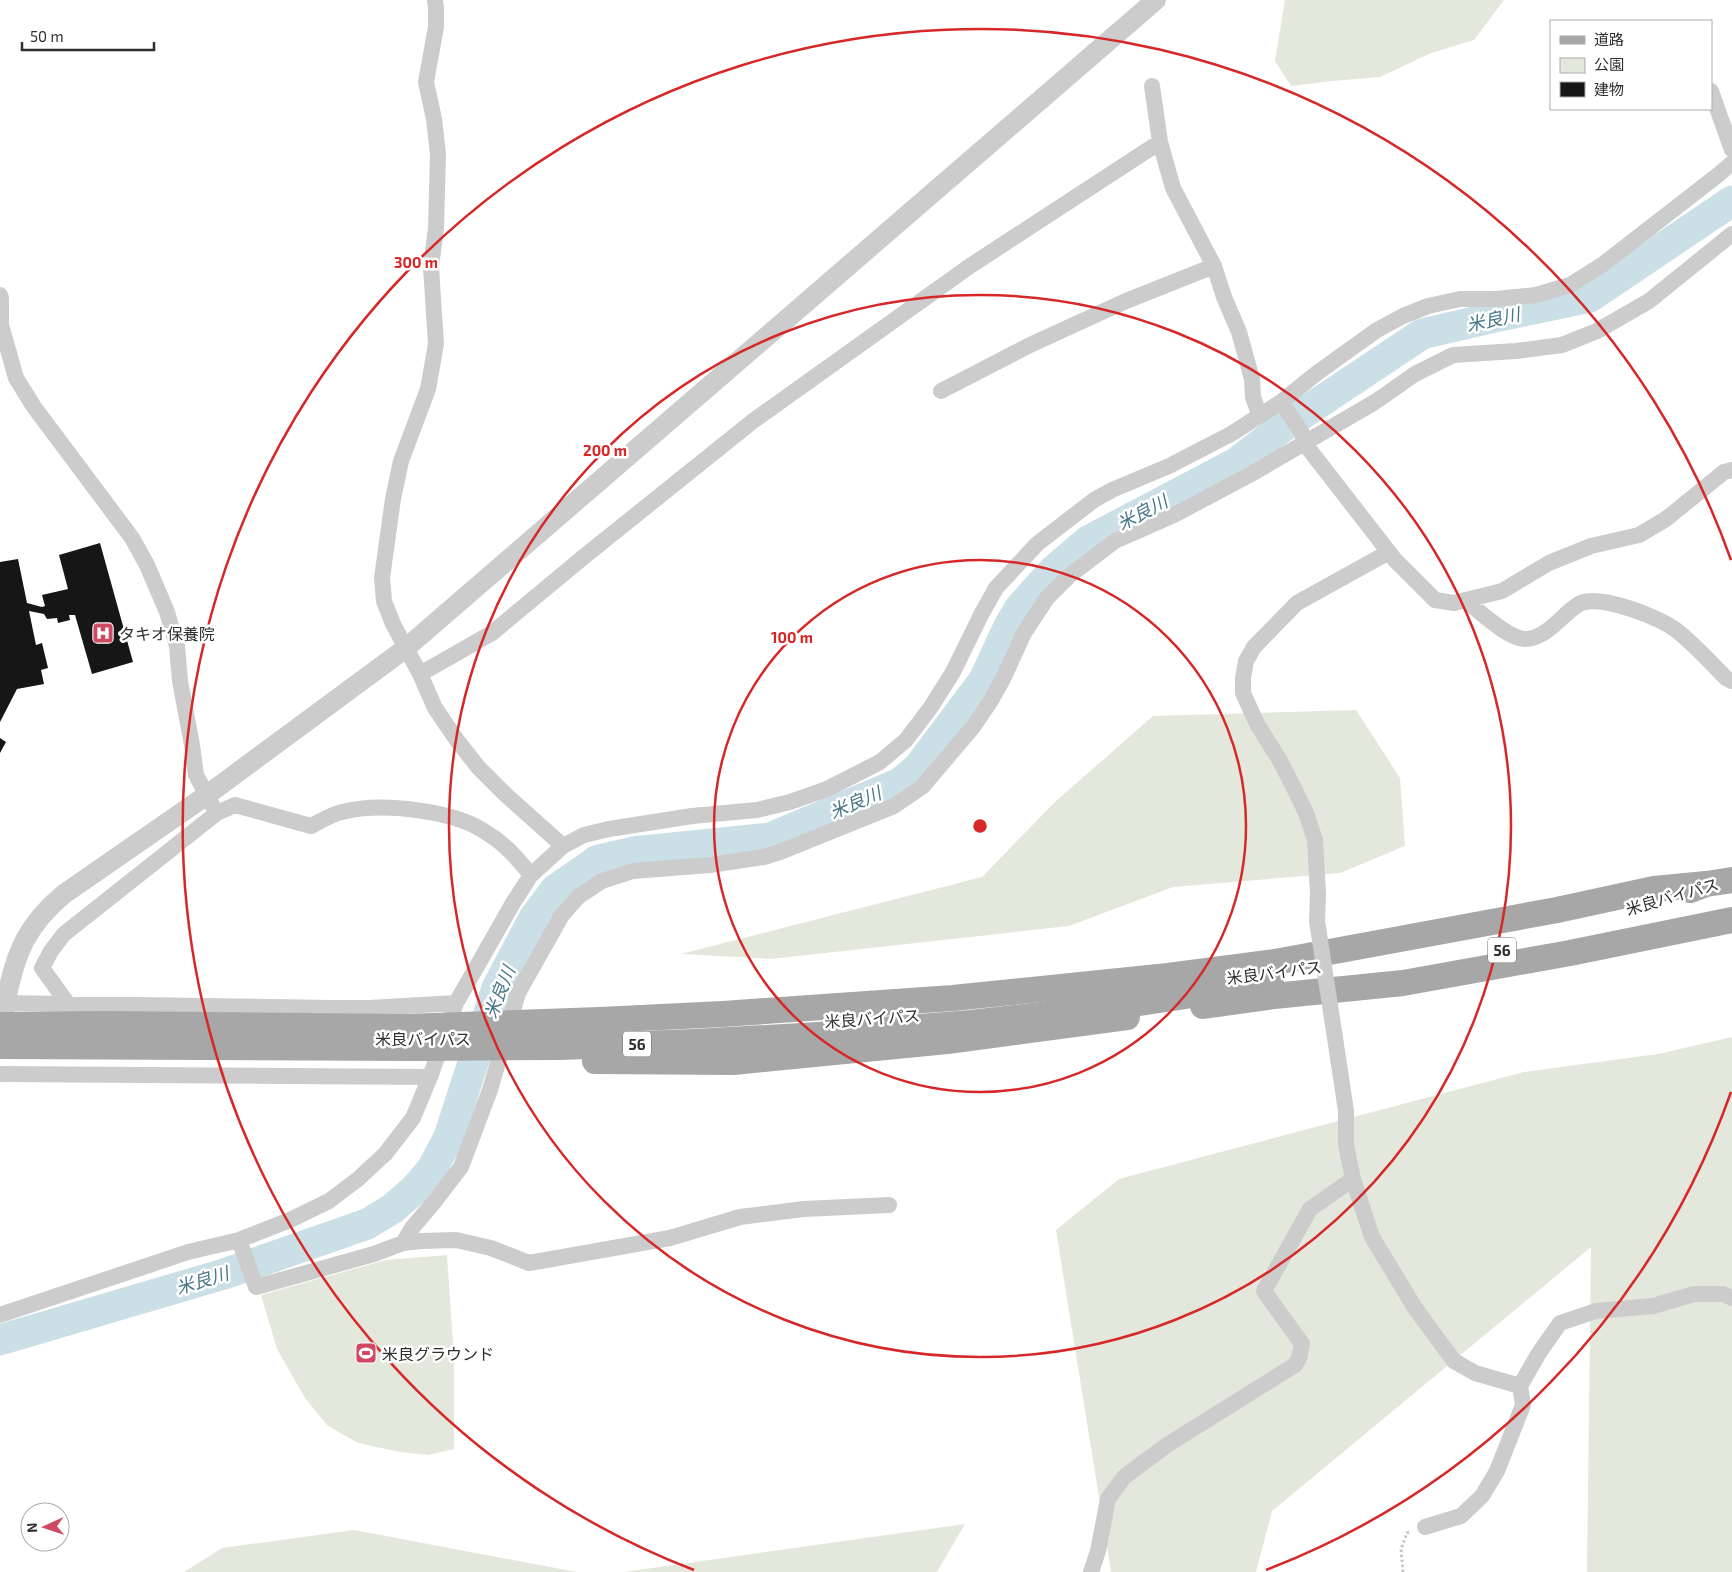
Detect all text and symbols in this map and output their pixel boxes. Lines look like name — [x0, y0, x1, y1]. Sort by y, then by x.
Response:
scale bar — [22, 20, 155, 52]
legend — [1550, 20, 1712, 110]
text: 50 m — [30, 27, 64, 45]
text: 道路 — [1594, 30, 1624, 48]
text: 公園 — [1594, 55, 1624, 73]
text: 建物 — [1594, 80, 1624, 98]
text: 300 m — [394, 253, 438, 271]
water label: 米良川 — [1464, 302, 1524, 335]
text: 200 m — [583, 441, 627, 459]
water label: 米良川 — [1113, 489, 1173, 534]
hospital icon: タキオ保養院 — [91, 621, 115, 645]
place label: タキオ保養院 — [119, 624, 215, 643]
text: 100 m — [771, 628, 813, 646]
water label: 米良川 — [826, 781, 886, 823]
centre of rings — [971, 817, 989, 835]
street label: 米良バイパス — [1623, 874, 1721, 918]
road number: 56 — [1488, 938, 1516, 962]
street label: 米良バイパス — [1225, 957, 1323, 987]
water label: 米良川 — [479, 961, 520, 1021]
street label: 米良バイパス — [824, 1005, 920, 1031]
street label: 米良バイパス — [375, 1029, 471, 1048]
road number: 56 — [623, 1032, 651, 1056]
water label: 米良川 — [173, 1261, 233, 1298]
sports icon: 米良グラウンド — [354, 1341, 378, 1365]
place label: 米良グラウンド — [382, 1344, 494, 1363]
north arrow — [20, 1502, 70, 1552]
text: N — [23, 1522, 40, 1533]

